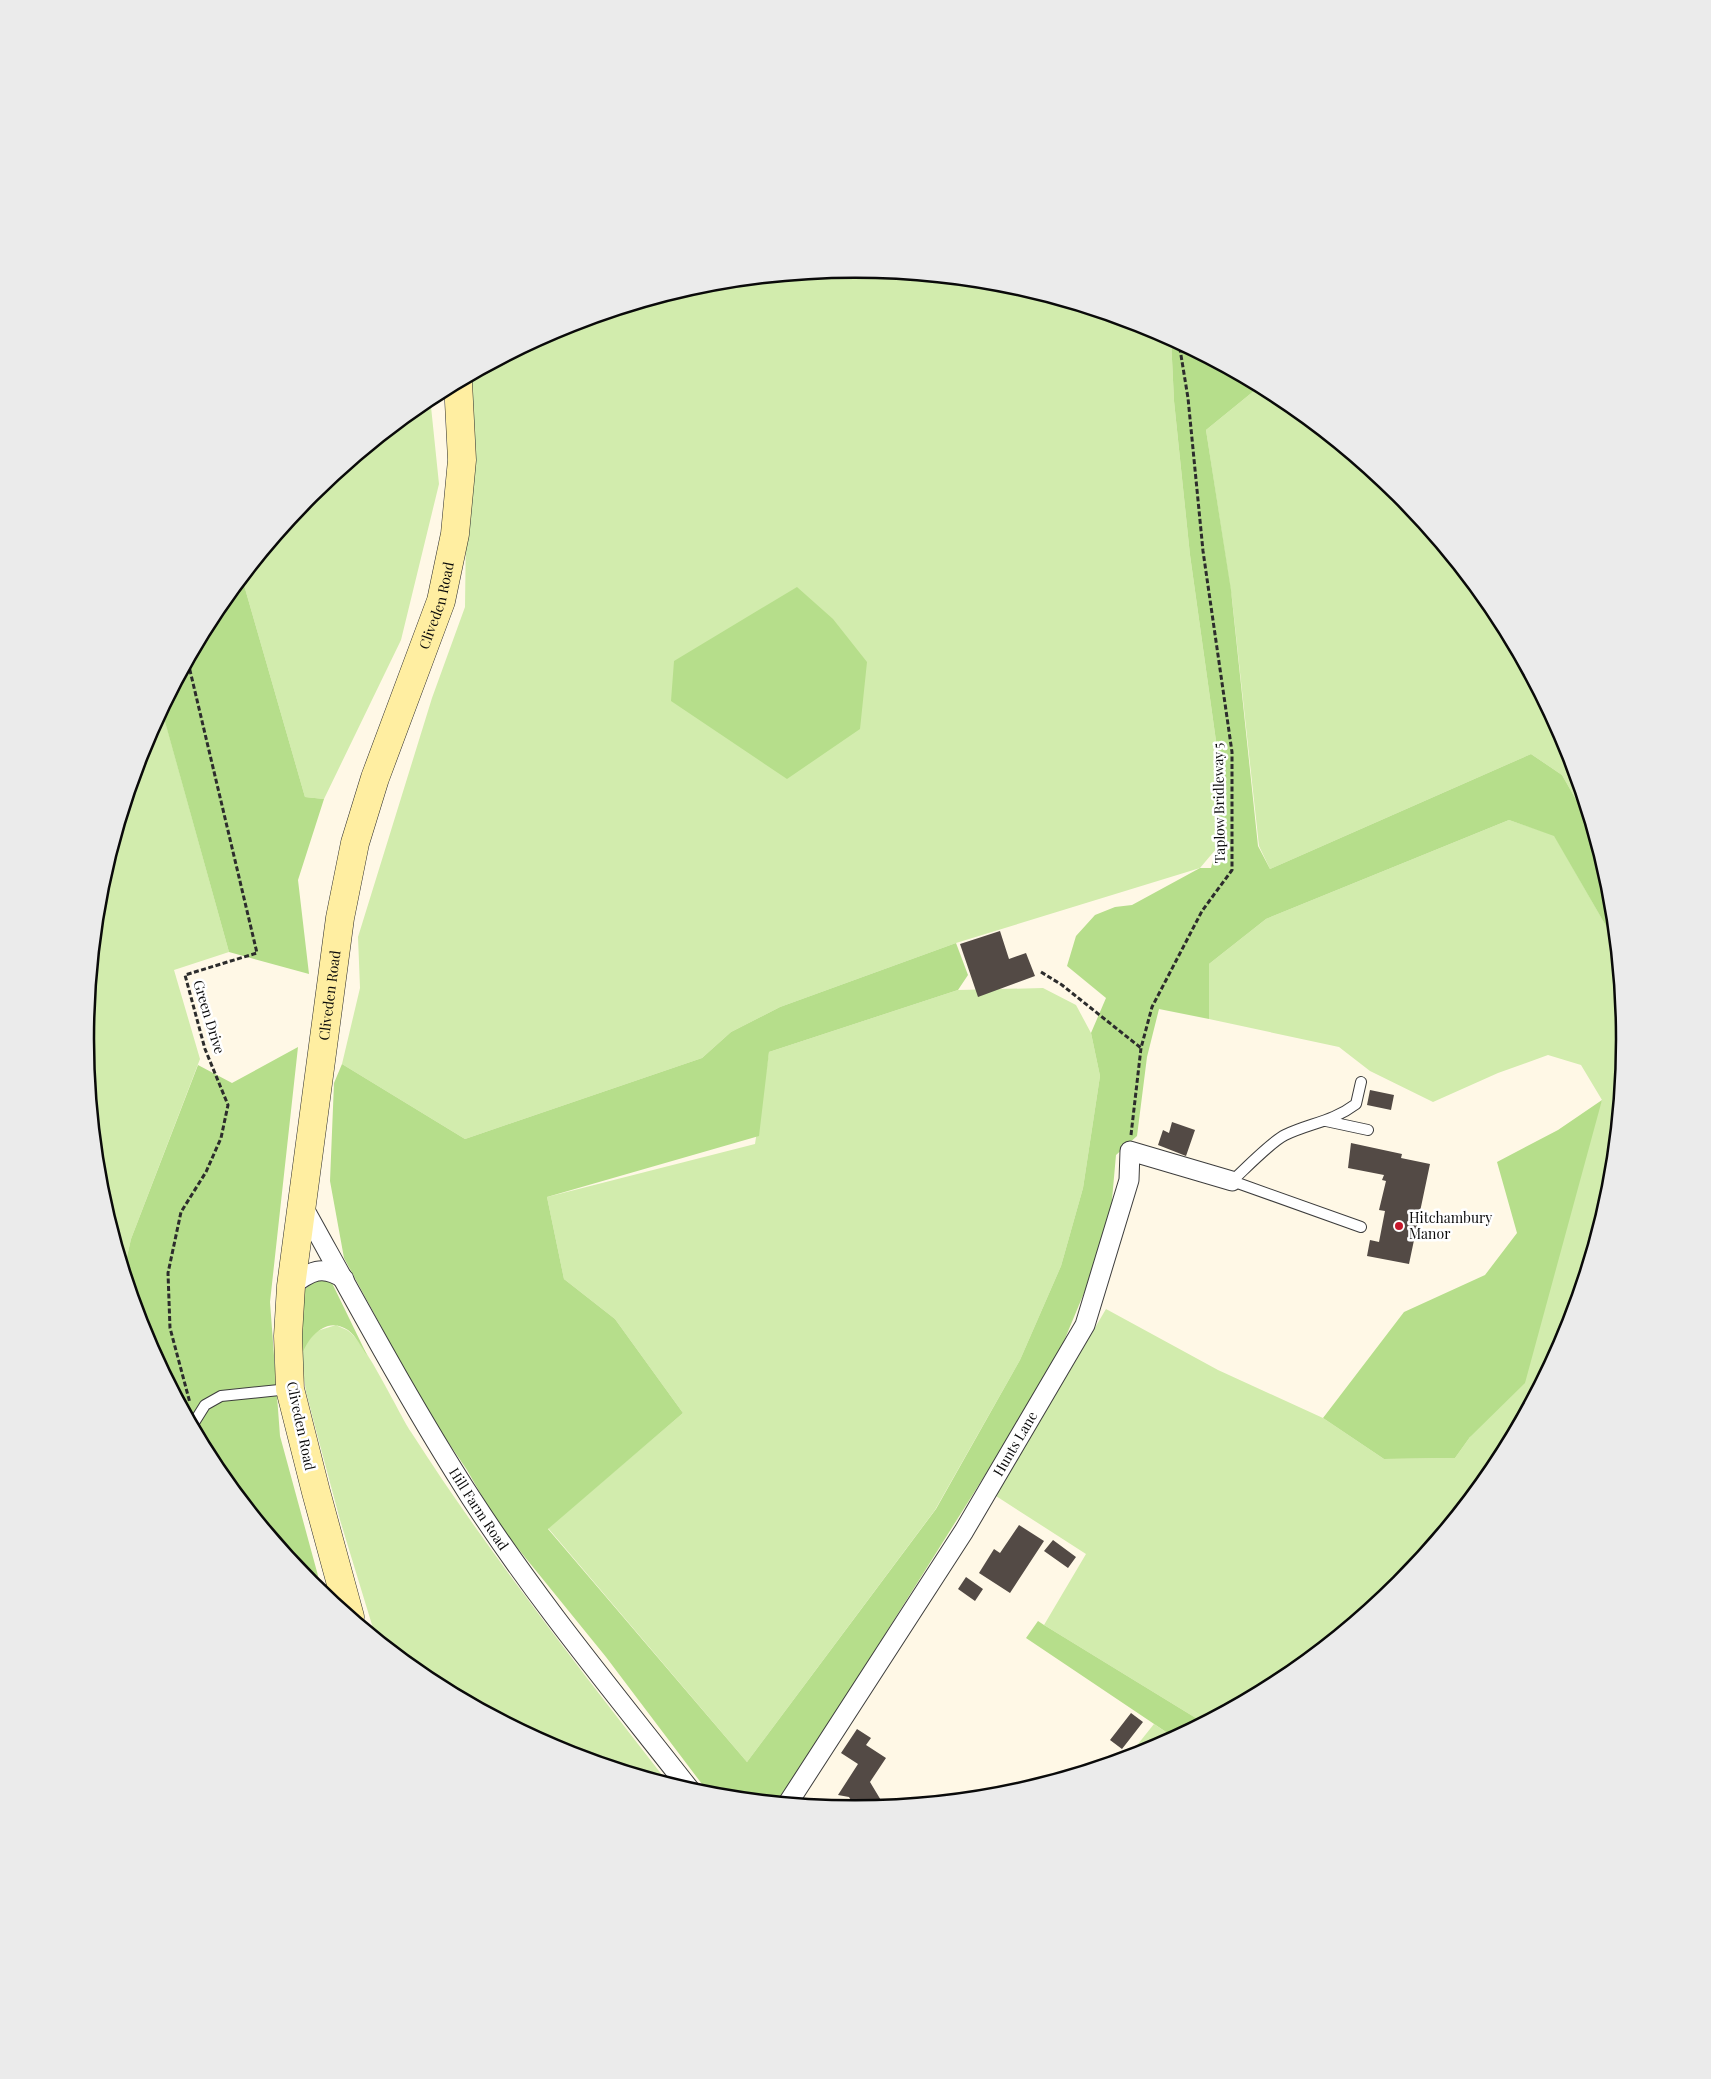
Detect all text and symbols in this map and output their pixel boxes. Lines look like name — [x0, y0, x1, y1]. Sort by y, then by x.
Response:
street label: Cliveden Road — [414, 560, 458, 652]
street label: Taplow Bridleway 5 — [1208, 742, 1229, 863]
street label: Cliveden Road — [314, 949, 345, 1042]
street label: Green Drive — [189, 978, 230, 1056]
place label: Hitchambury Manor — [1409, 1208, 1492, 1243]
marker: Hitchambury Manor — [1393, 1220, 1405, 1232]
street label: Cliveden Road — [283, 1380, 320, 1472]
street label: Hunts Lane — [988, 1408, 1041, 1480]
street label: Hill Farm Road — [445, 1464, 513, 1554]

